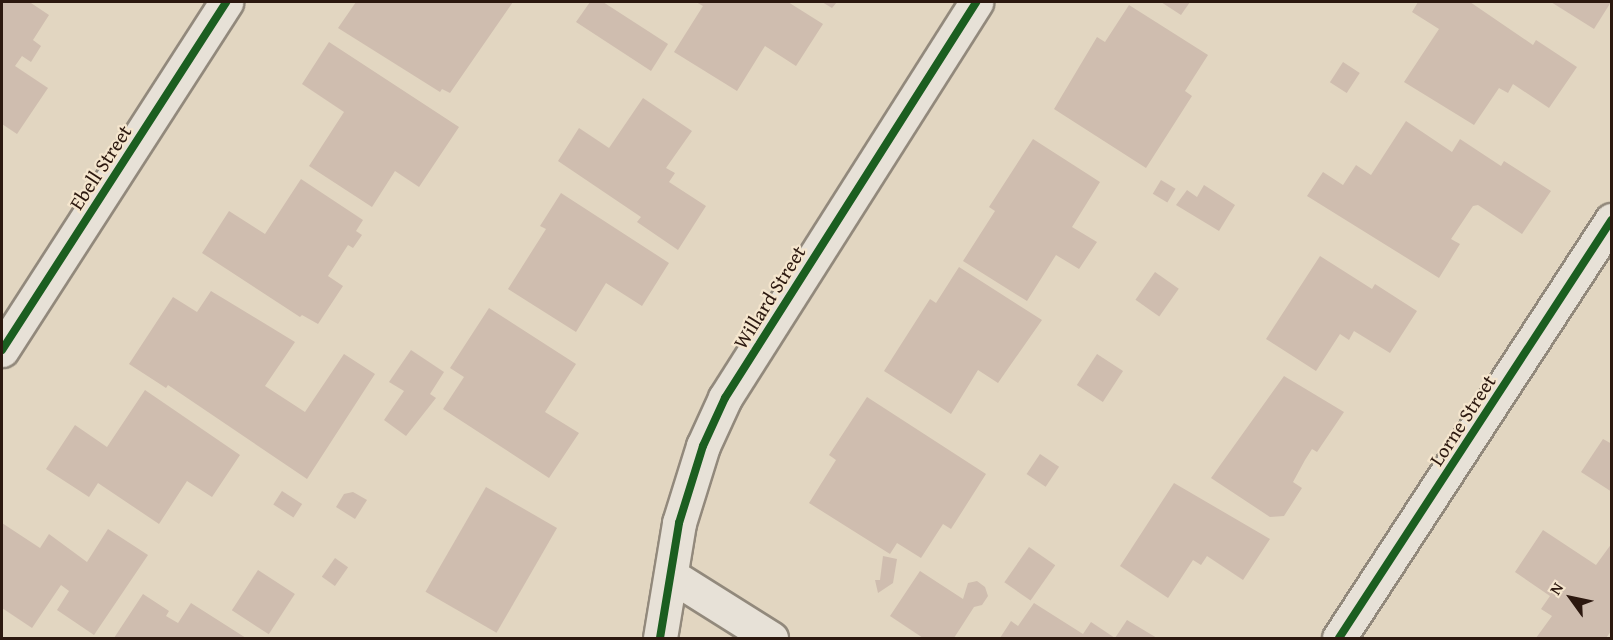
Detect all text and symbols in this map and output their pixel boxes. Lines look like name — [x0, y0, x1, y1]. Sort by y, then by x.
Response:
street label: Ebell Street — [64, 120, 136, 214]
street label: Willard Street — [728, 241, 810, 353]
street label: Lorne Street — [1424, 370, 1500, 470]
north arrow — [1541, 568, 1601, 628]
text: N — [1543, 577, 1569, 599]

